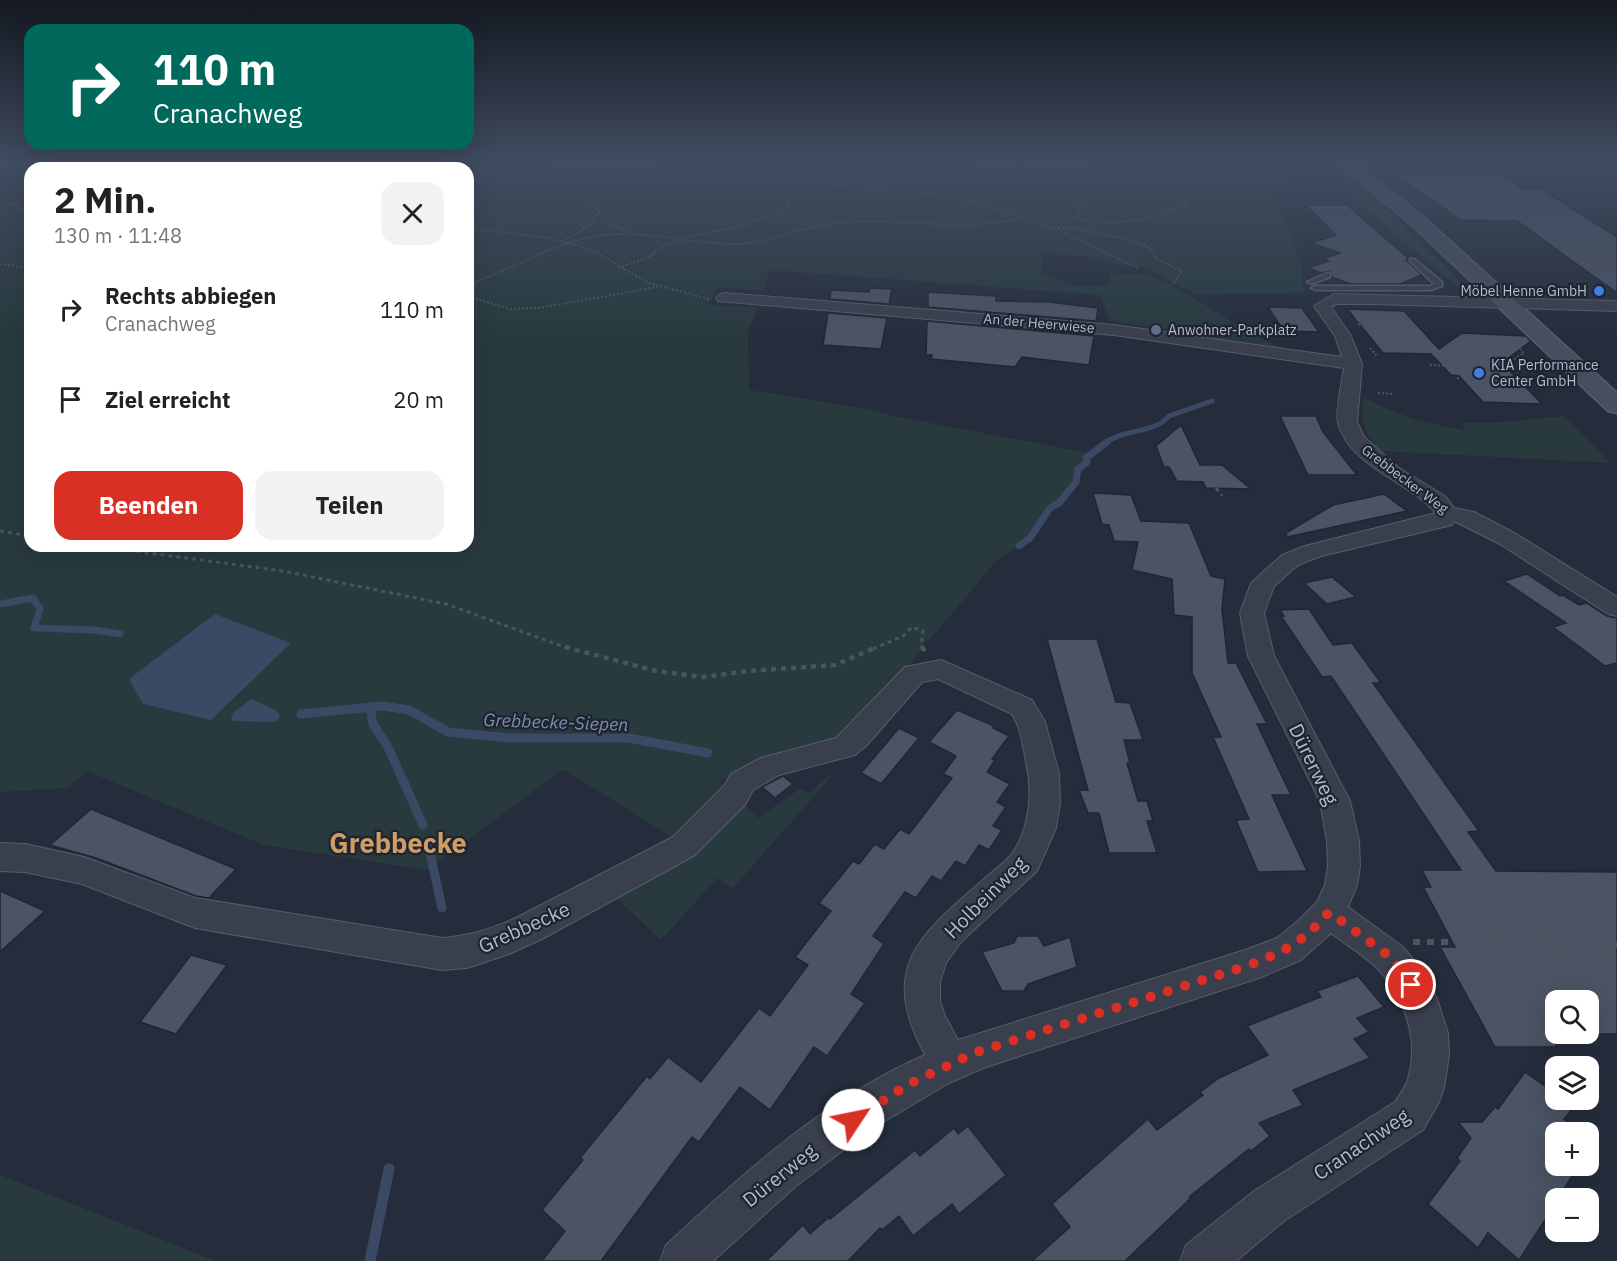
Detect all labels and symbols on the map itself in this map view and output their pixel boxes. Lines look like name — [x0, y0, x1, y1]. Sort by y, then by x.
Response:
place label: Möbel Henne GmbH — [1460, 282, 1587, 300]
marker: Möbel Henne GmbH — [1592, 284, 1606, 298]
street label: An der Heerwiese — [983, 309, 1096, 337]
place label: Anwohner-Parkplatz — [1168, 321, 1297, 339]
marker: Anwohner-Parkplatz — [1149, 323, 1163, 337]
place label: KIA Performance Center GmbH — [1491, 356, 1599, 390]
marker: KIA Performance Center GmbH — [1472, 366, 1486, 380]
street label: Grebbecker Weg — [1358, 440, 1452, 518]
water label: Grebbecke-Siepen — [483, 708, 629, 736]
street label: Dürerweg — [1283, 719, 1345, 810]
district label: Grebbecke — [329, 825, 467, 860]
street label: Holbeinweg — [938, 850, 1032, 944]
street label: Grebbecke — [474, 895, 574, 959]
pin — [1385, 959, 1436, 1010]
position arrow — [821, 1088, 885, 1152]
street label: Cranachweg — [1308, 1102, 1415, 1186]
street label: Dürerweg — [737, 1137, 822, 1213]

